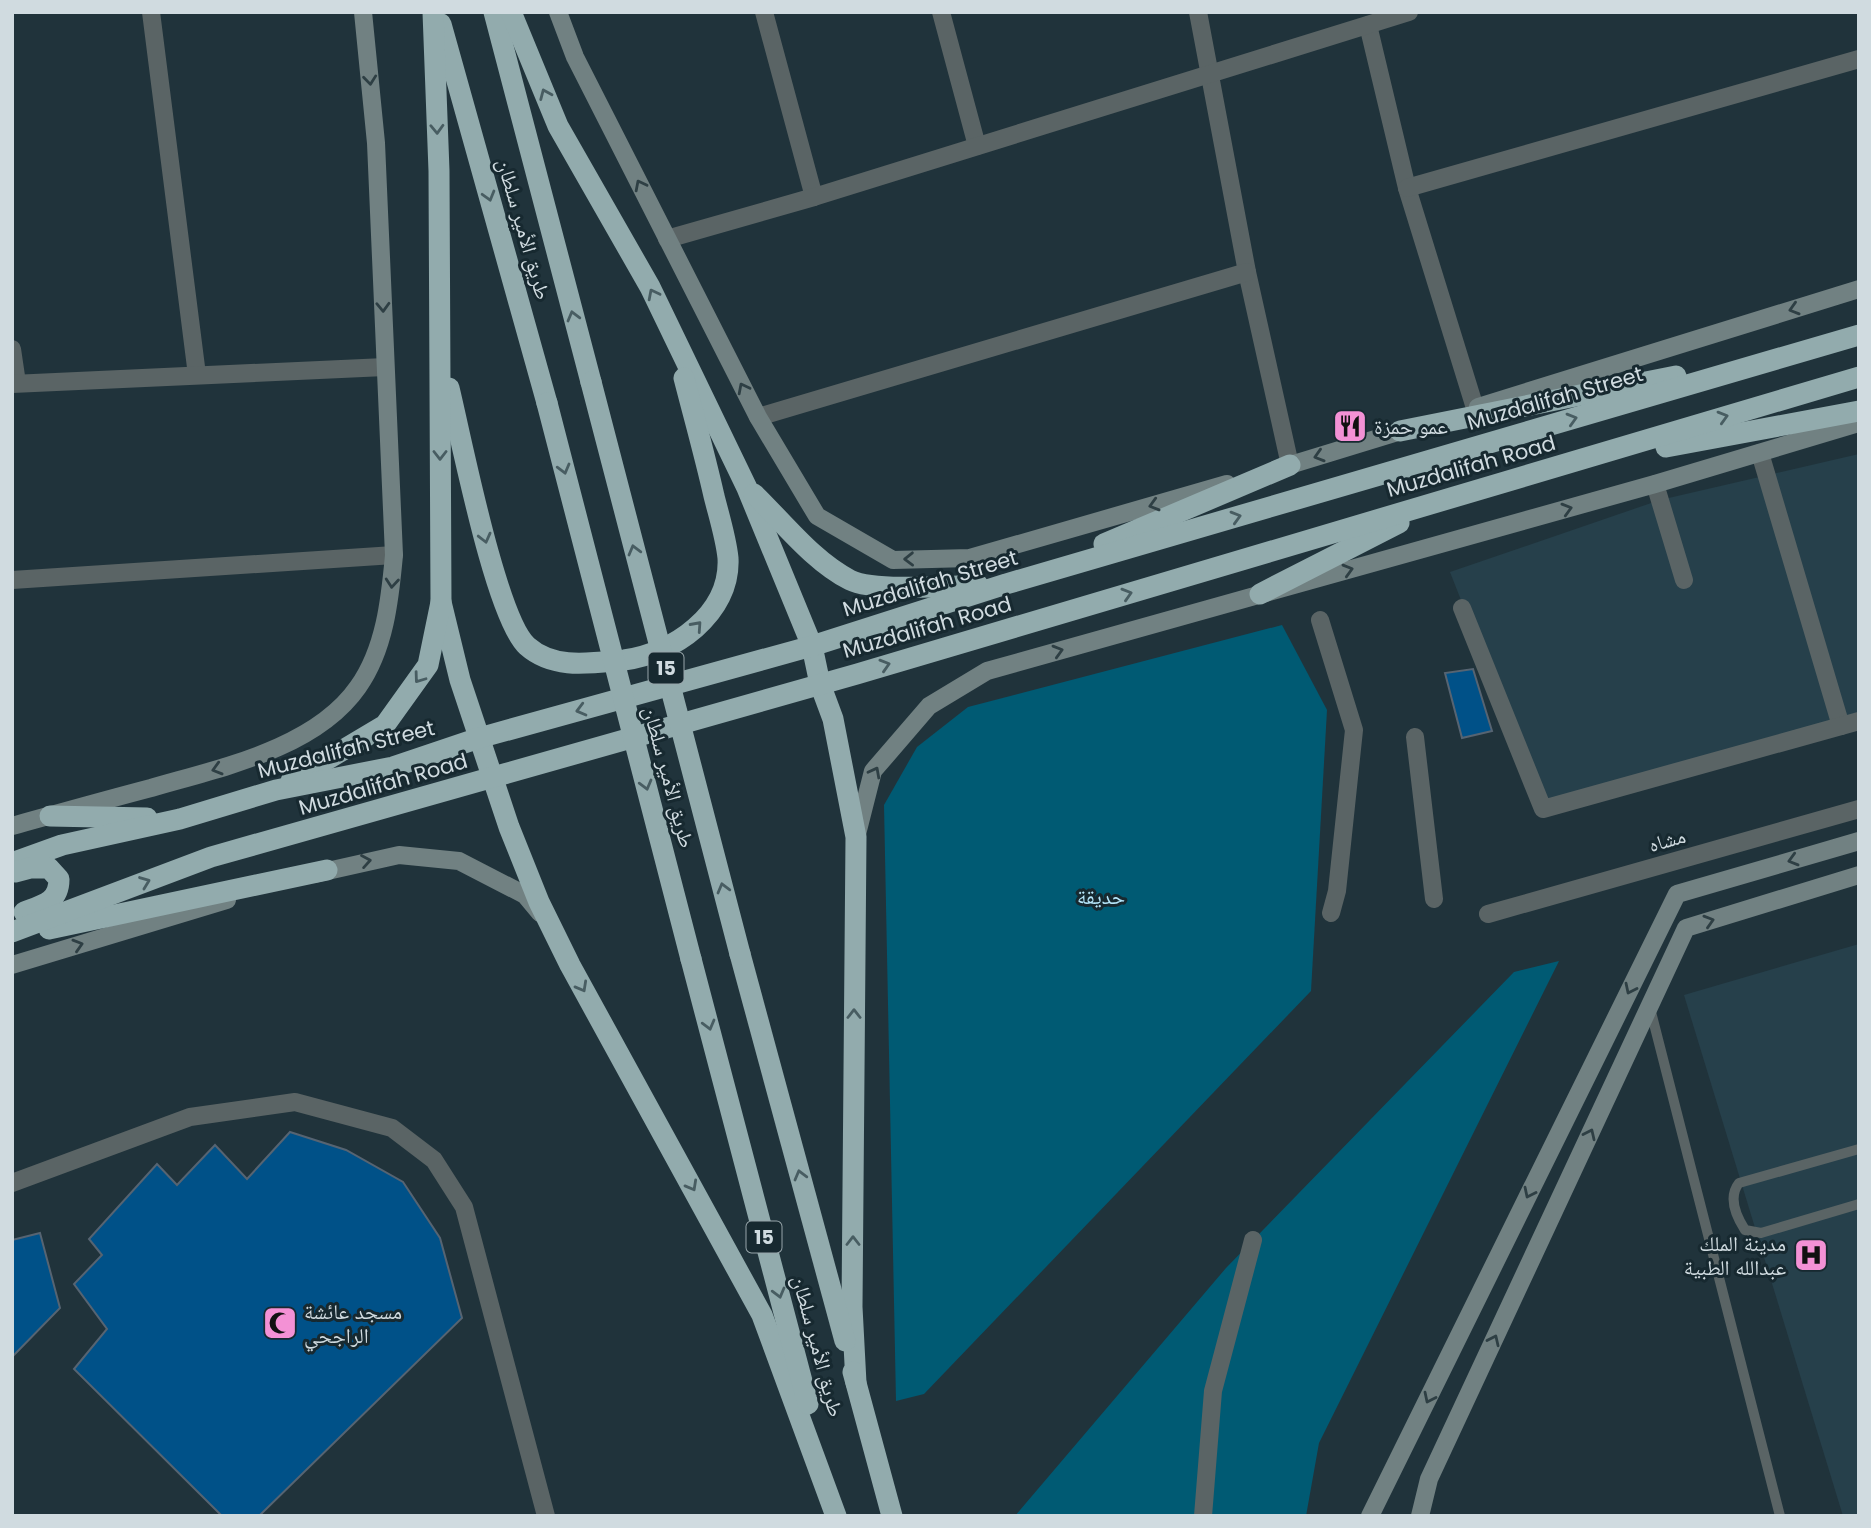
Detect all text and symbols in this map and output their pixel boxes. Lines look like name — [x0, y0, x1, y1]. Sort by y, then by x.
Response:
one-way arrow — [362, 75, 377, 86]
one-way arrow — [539, 89, 553, 102]
one-way arrow — [430, 124, 445, 135]
street label: طريق الأمير سلطان — [490, 155, 558, 303]
one-way arrow — [635, 180, 649, 192]
one-way arrow — [481, 190, 496, 202]
one-way arrow — [648, 289, 662, 301]
one-way arrow — [1788, 301, 1800, 315]
one-way arrow — [375, 302, 390, 313]
one-way arrow — [567, 310, 581, 322]
street label: Muzdalifah Street — [1464, 359, 1646, 437]
one-way arrow — [738, 383, 752, 395]
restaurant icon: عمو حمزة — [1331, 407, 1369, 445]
one-way arrow — [1717, 411, 1729, 426]
place label: عمو حمزة — [1374, 412, 1448, 441]
one-way arrow — [1566, 412, 1578, 427]
street label: Muzdalifah Road — [1383, 428, 1559, 504]
one-way arrow — [1313, 448, 1325, 463]
one-way arrow — [433, 450, 448, 461]
one-way arrow — [556, 463, 570, 475]
one-way arrow — [1148, 496, 1160, 511]
one-way arrow — [1561, 502, 1573, 517]
one-way arrow — [1230, 511, 1242, 526]
one-way arrow — [477, 531, 491, 543]
street label: Muzdalifah Street — [839, 543, 1021, 623]
one-way arrow — [628, 544, 643, 556]
one-way arrow — [904, 552, 915, 567]
one-way arrow — [1342, 563, 1354, 578]
one-way arrow — [385, 578, 400, 589]
one-way arrow — [1120, 587, 1132, 602]
street label: Muzdalifah Road — [839, 589, 1015, 665]
one-way arrow — [689, 621, 702, 634]
one-way arrow — [1052, 645, 1064, 659]
road number: 15 — [648, 652, 684, 684]
one-way arrow — [879, 659, 891, 674]
one-way arrow — [415, 670, 427, 683]
one-way arrow — [575, 702, 587, 716]
street label: طريق الأمير سلطان — [636, 703, 702, 851]
street label: Muzdalifah Street — [254, 713, 438, 785]
street label: Muzdalifah Road — [295, 746, 471, 822]
one-way arrow — [211, 761, 223, 775]
one-way arrow — [867, 767, 881, 780]
one-way arrow — [638, 778, 652, 790]
street label: مشاه — [1645, 821, 1689, 859]
one-way arrow — [1787, 852, 1799, 867]
one-way arrow — [360, 854, 372, 869]
one-way arrow — [138, 876, 151, 890]
one-way arrow — [717, 882, 731, 894]
park label: حديقة — [1077, 882, 1125, 911]
one-way arrow — [1703, 914, 1715, 929]
one-way arrow — [71, 938, 83, 953]
one-way arrow — [574, 980, 587, 993]
one-way arrow — [1624, 982, 1638, 994]
one-way arrow — [847, 1008, 862, 1019]
one-way arrow — [701, 1019, 715, 1031]
one-way arrow — [1582, 1129, 1596, 1141]
one-way arrow — [794, 1169, 808, 1181]
one-way arrow — [684, 1179, 697, 1192]
one-way arrow — [1524, 1186, 1538, 1198]
road number: 15 — [746, 1222, 782, 1252]
place label: مدينة الملك عبدالله الطبية — [1684, 1229, 1786, 1282]
one-way arrow — [845, 1235, 860, 1246]
hospital icon: مدينة الملك عبدالله الطبية — [1792, 1236, 1830, 1274]
street label: طريق الأمير سلطان — [785, 1272, 851, 1420]
one-way arrow — [770, 1287, 785, 1299]
place label: مسجد عائشة الراجحي — [304, 1297, 402, 1352]
mosque icon: مسجد عائشة الراجحي — [261, 1304, 299, 1342]
one-way arrow — [1485, 1335, 1499, 1348]
one-way arrow — [1423, 1391, 1437, 1403]

